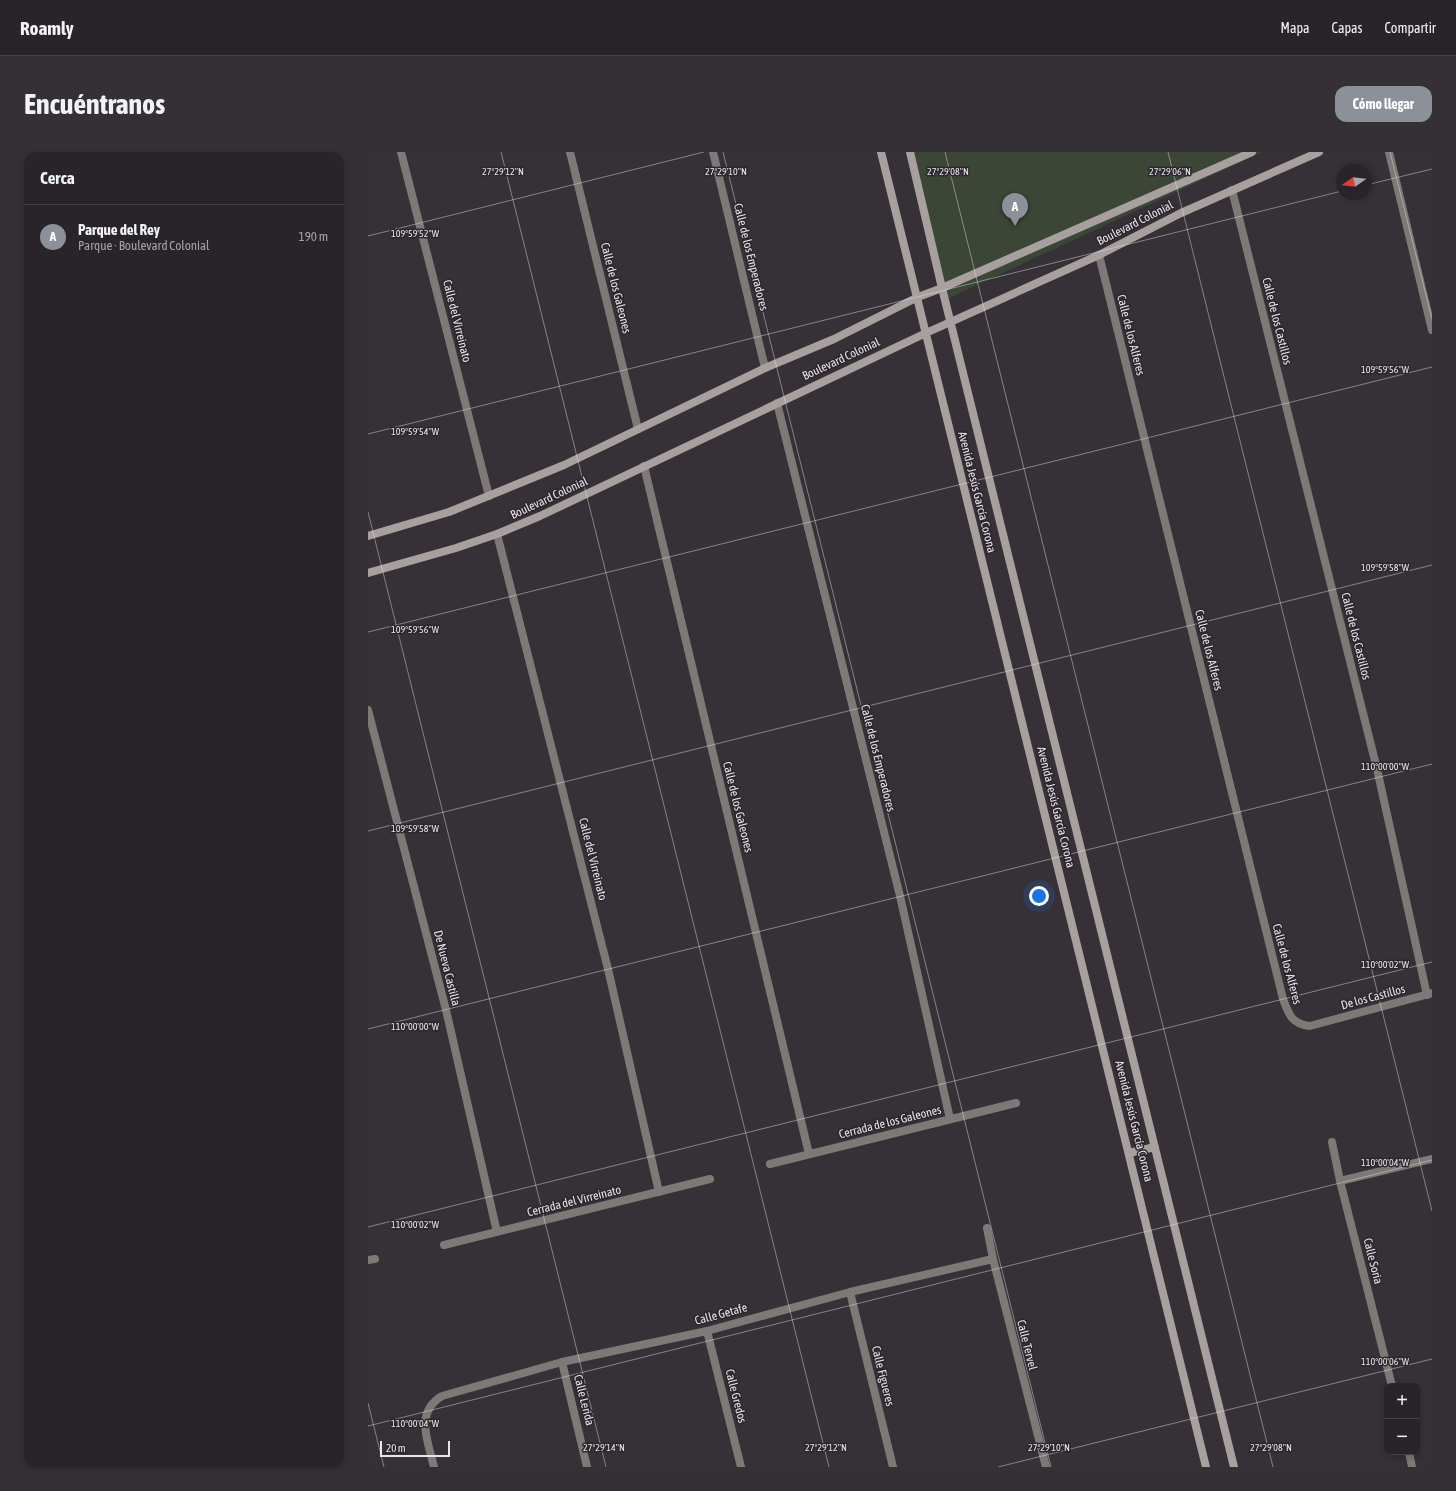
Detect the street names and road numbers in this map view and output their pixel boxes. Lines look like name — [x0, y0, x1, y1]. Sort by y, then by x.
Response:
street label: Boulevard Colonial — [1094, 197, 1176, 248]
street label: Calle de los Emperadores — [731, 202, 771, 312]
street label: Calle de los Galeones — [598, 241, 634, 335]
street label: Calle de los Castillos — [1259, 276, 1295, 366]
street label: Calle del Virreinato — [440, 278, 474, 364]
street label: Calle de los Alferes — [1114, 293, 1148, 377]
street label: Boulevard Colonial — [800, 335, 883, 383]
street label: Avenida Jesús García Corona — [955, 430, 999, 554]
street label: Boulevard Colonial — [508, 474, 591, 522]
street label: Calle de los Castillos — [1338, 591, 1374, 681]
street label: Calle de los Alferes — [1192, 608, 1226, 692]
street label: Calle de los Emperadores — [858, 703, 898, 813]
street label: Avenida Jesús García Corona — [1034, 745, 1078, 869]
street label: Calle de los Galeones — [720, 760, 756, 854]
street label: Calle del Virreinato — [576, 816, 610, 902]
street label: Calle de los Alferes — [1270, 922, 1304, 1006]
street label: De Nueva Castilla — [431, 929, 463, 1007]
street label: De los Castillos — [1339, 982, 1407, 1012]
street label: Avenida Jesús García Corona — [1112, 1059, 1156, 1183]
street label: Cerrada de los Galeones — [837, 1102, 943, 1142]
street label: Cerrada del Virreinato — [526, 1182, 623, 1219]
street label: Calle Soria — [1361, 1237, 1385, 1285]
street label: Calle Getafe — [693, 1300, 749, 1328]
street label: Calle Tervel — [1014, 1318, 1040, 1372]
street label: Calle Figueres — [869, 1344, 897, 1408]
street label: Calle Gredos — [723, 1368, 749, 1424]
street label: Calle Lerida — [571, 1373, 597, 1427]

